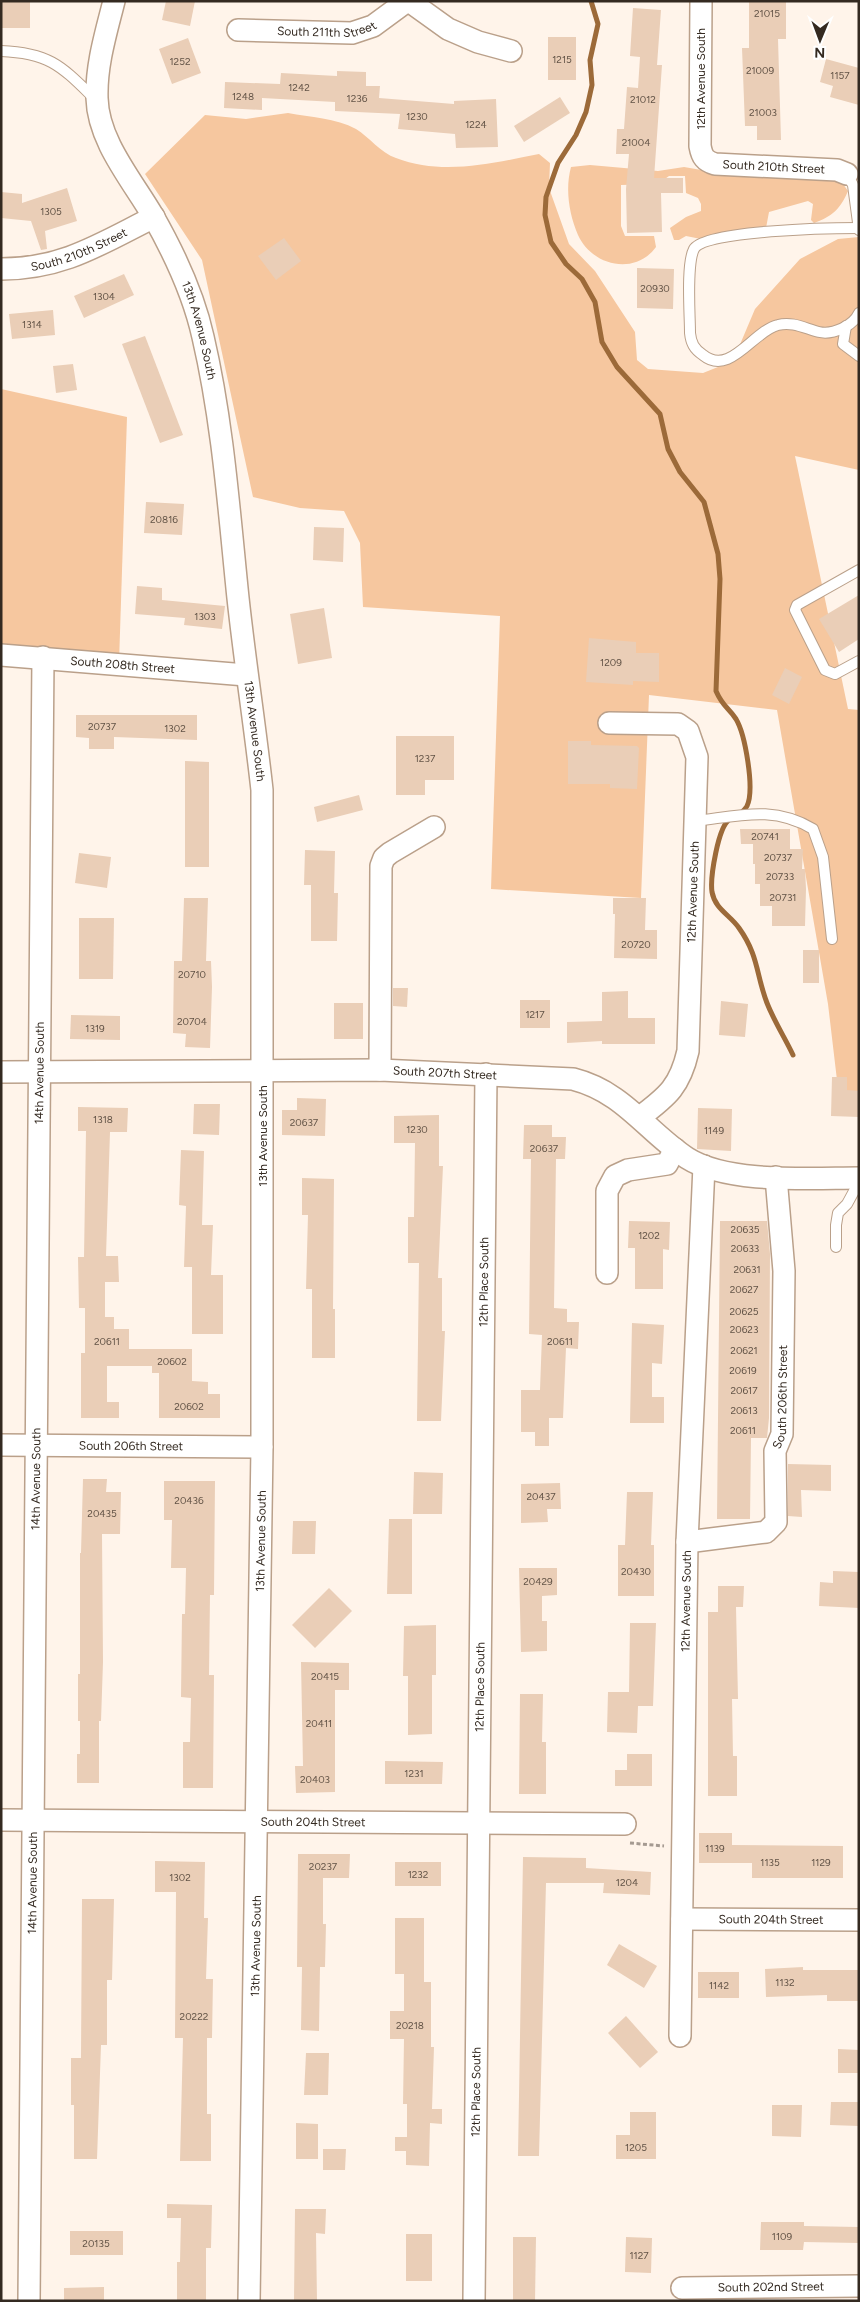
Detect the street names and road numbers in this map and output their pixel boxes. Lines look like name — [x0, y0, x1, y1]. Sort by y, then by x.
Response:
street label: South 211th Street — [277, 18, 380, 40]
street label: 12th Avenue South — [694, 28, 708, 130]
street label: South 210th Street — [722, 157, 826, 176]
street label: South 210th Street — [30, 225, 130, 274]
street label: 13th Avenue South — [179, 279, 219, 381]
street label: South 208th Street — [70, 654, 176, 676]
street label: 13th Avenue South — [241, 680, 268, 783]
street label: 12th Avenue South — [684, 841, 702, 943]
street label: 14th Avenue South — [32, 1021, 47, 1124]
street label: South 207th Street — [393, 1064, 498, 1082]
street label: 13th Avenue South — [256, 1085, 270, 1187]
street label: 12th Place South — [477, 1237, 491, 1327]
street label: South 206th Street — [770, 1344, 790, 1451]
street label: 14th Avenue South — [29, 1427, 43, 1530]
street label: South 206th Street — [79, 1439, 184, 1453]
street label: 13th Avenue South — [253, 1490, 269, 1592]
street label: 12th Avenue South — [678, 1550, 694, 1652]
street label: 12th Place South — [473, 1642, 487, 1732]
street label: South 204th Street — [260, 1815, 366, 1829]
street label: 14th Avenue South — [25, 1831, 40, 1934]
street label: 13th Avenue South — [248, 1895, 264, 1997]
street label: South 204th Street — [718, 1912, 824, 1927]
street label: 12th Place South — [469, 2047, 483, 2137]
street label: South 202nd Street — [718, 2279, 825, 2295]

